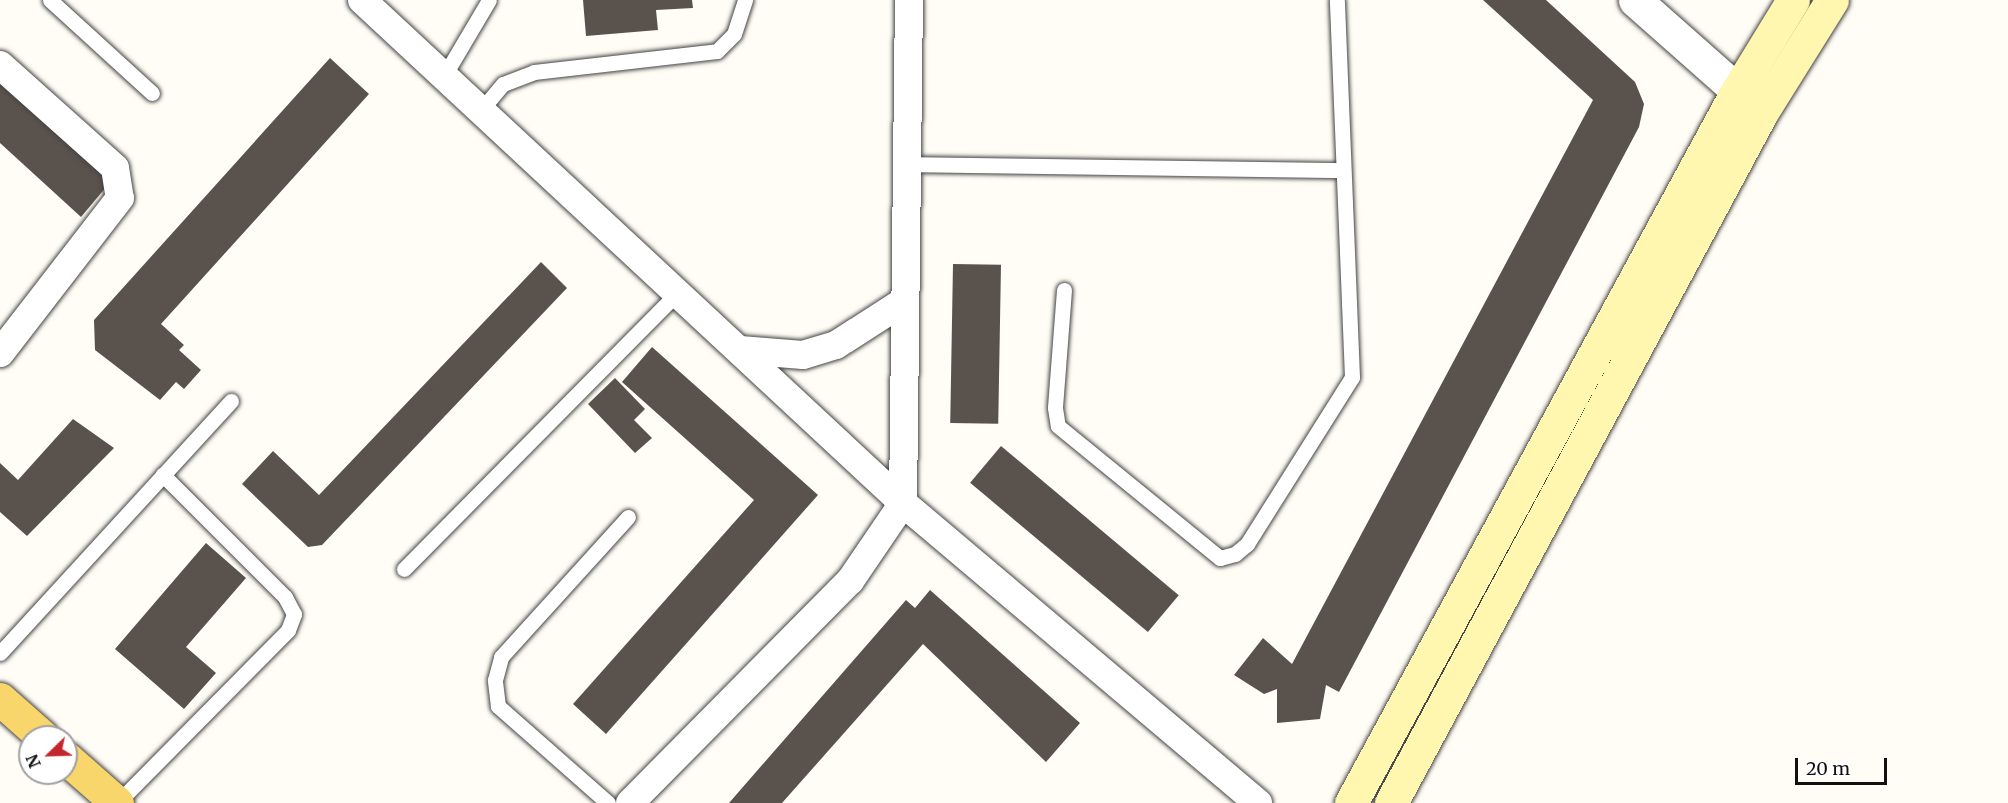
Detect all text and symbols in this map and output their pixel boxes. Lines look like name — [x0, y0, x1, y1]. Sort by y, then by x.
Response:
north arrow — [18, 725, 78, 785]
scale bar — [1798, 746, 1890, 784]
text: N — [22, 752, 45, 771]
text: 20 m — [1806, 757, 1850, 780]

